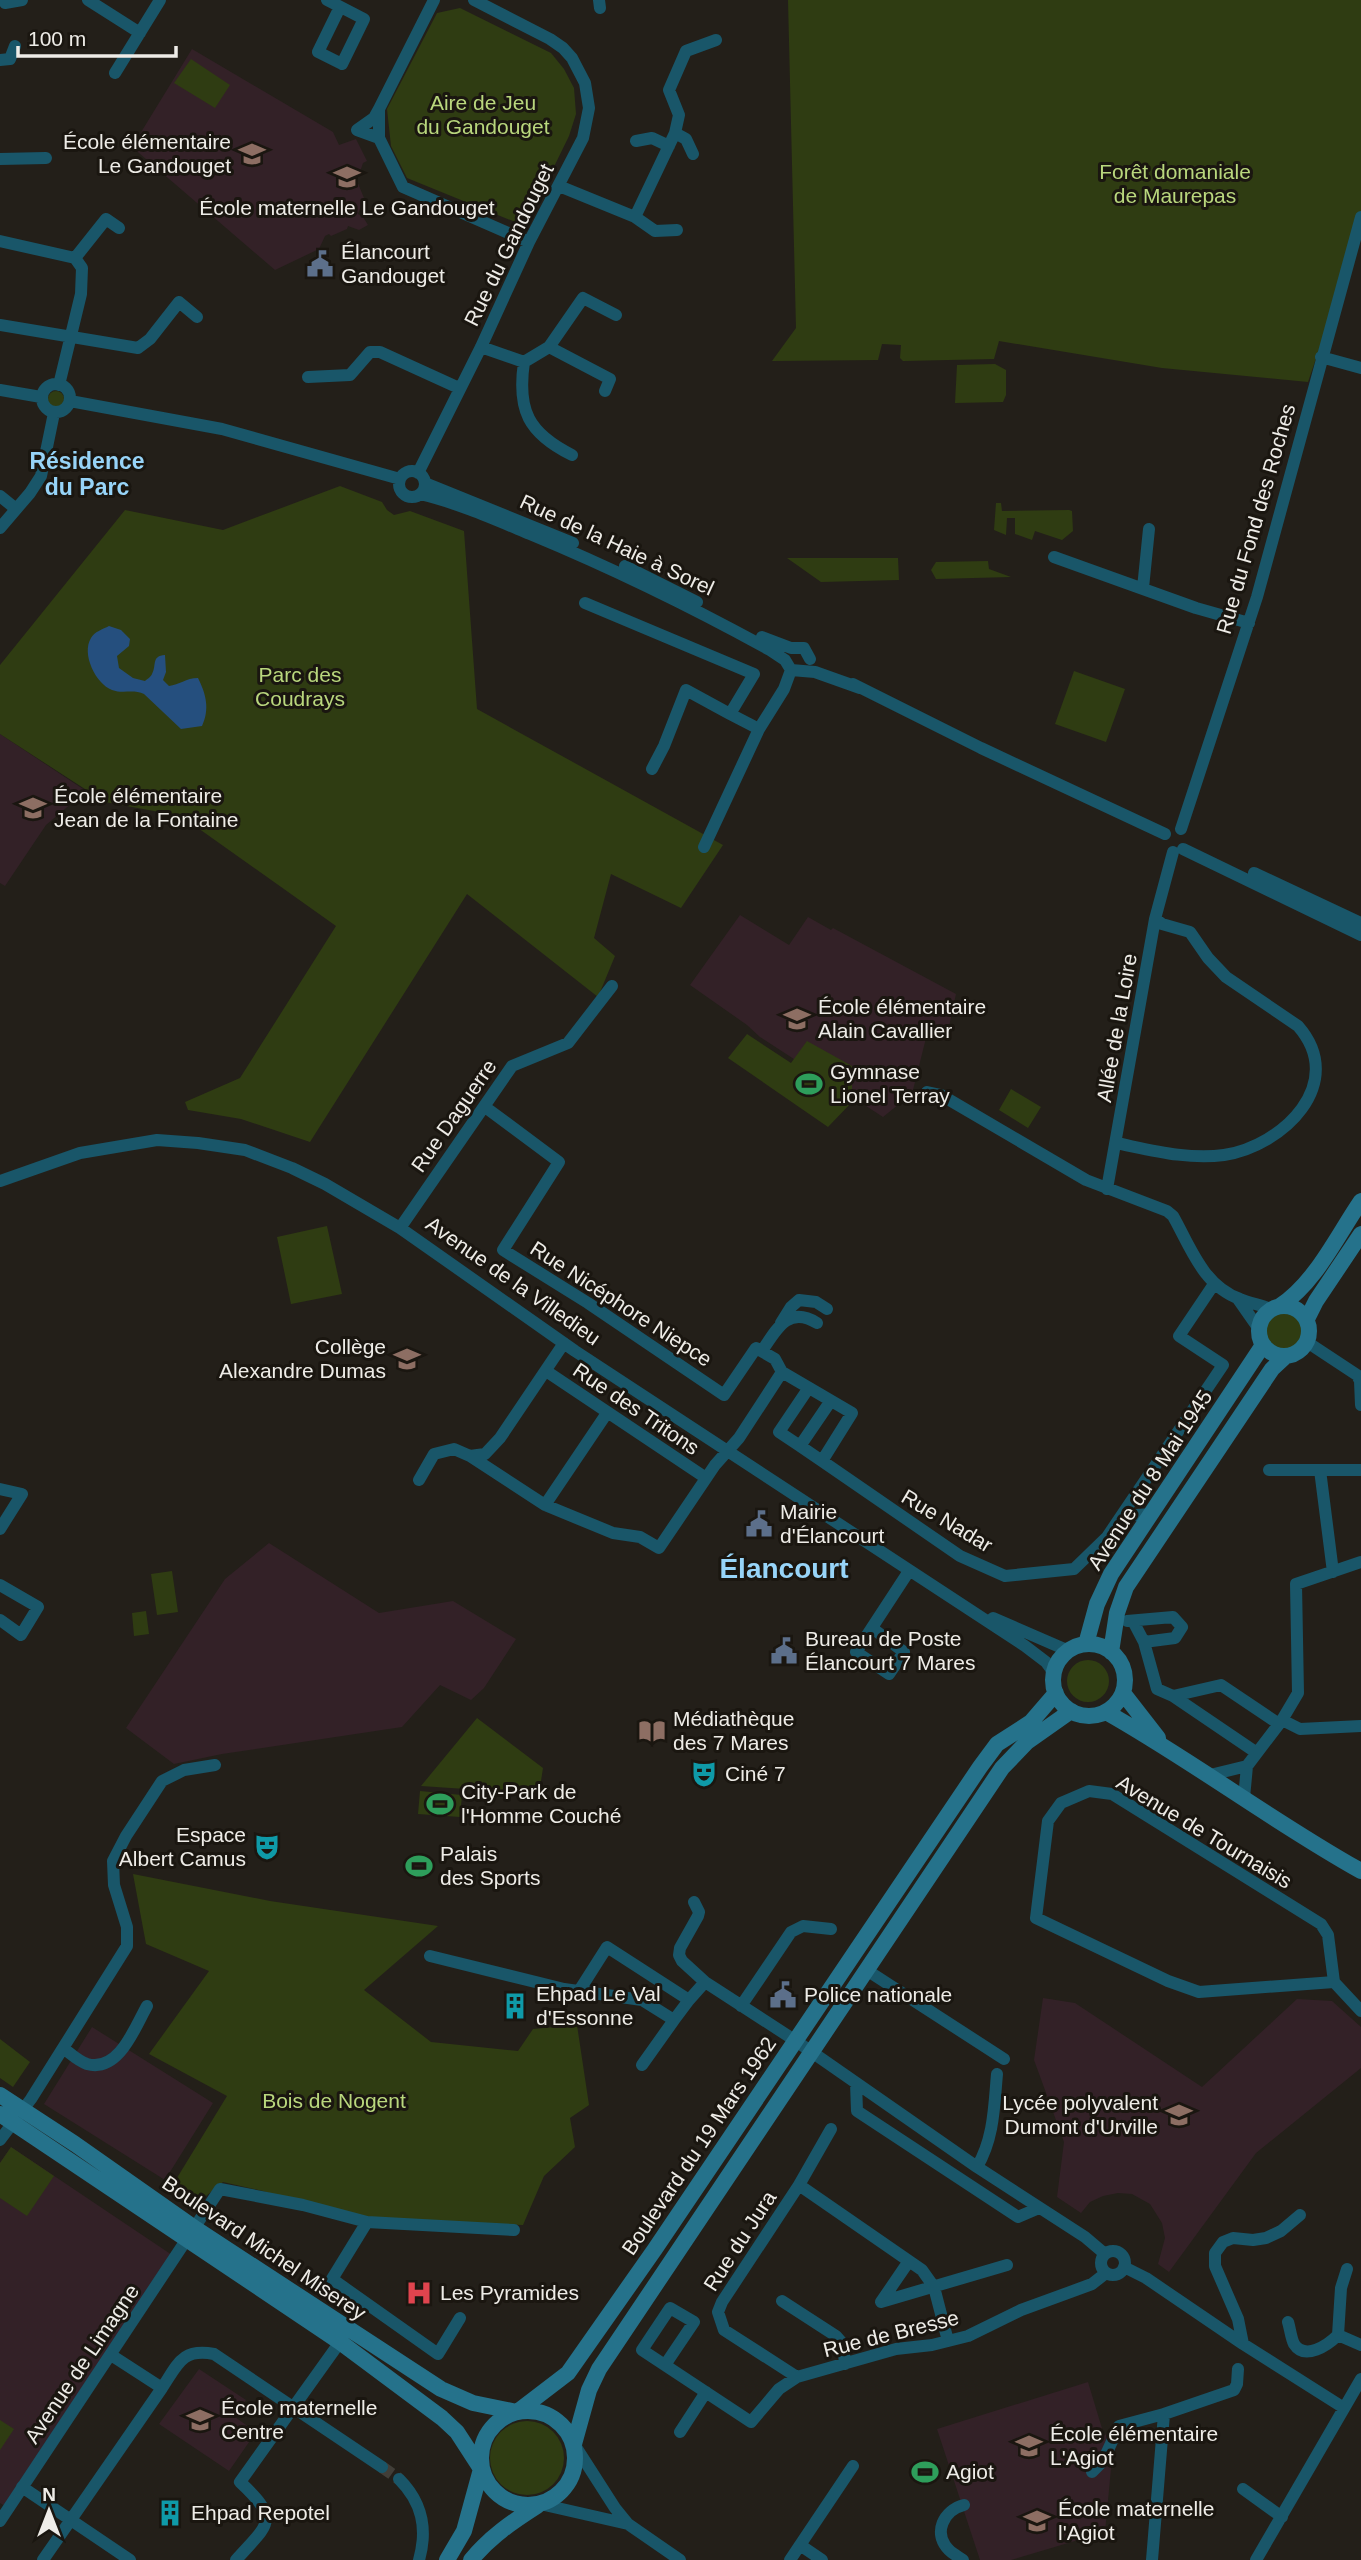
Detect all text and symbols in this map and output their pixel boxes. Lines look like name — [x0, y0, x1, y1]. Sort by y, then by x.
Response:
scale bar — [18, 14, 175, 58]
text: 100 m — [28, 27, 86, 50]
park label: Aire de Jeu du Gandouget — [416, 91, 550, 138]
place label: École élémentaire Le Gandouget — [63, 130, 231, 177]
school or university icon: École élémentaire Le Gandouget — [237, 139, 267, 169]
street label: Rue du Gandouget — [459, 160, 558, 330]
park label: Forêt domaniale de Maurepas — [1099, 160, 1251, 207]
school or university icon: École maternelle Le Gandouget — [332, 162, 362, 192]
place label: École maternelle Le Gandouget — [199, 196, 495, 219]
place label: Élancourt Gandouget — [341, 240, 445, 287]
public building icon: Élancourt Gandouget — [305, 249, 335, 279]
street label: Rue du Fond des Roches — [1212, 401, 1299, 636]
district label: Résidence du Parc — [29, 448, 145, 500]
street label: Rue de la Haie à Sorel — [517, 489, 718, 600]
park label: Parc des Coudrays — [255, 663, 345, 710]
place label: École élémentaire Jean de la Fontaine — [54, 784, 238, 831]
school or university icon: École élémentaire Jean de la Fontaine — [18, 793, 48, 823]
street label: Allée de la Loire — [1092, 952, 1141, 1104]
place label: École élémentaire Alain Cavallier — [818, 995, 986, 1042]
school or university icon: École élémentaire Alain Cavallier — [782, 1004, 812, 1034]
street label: Rue Daguerre — [406, 1055, 501, 1176]
place label: Gymnase Lionel Terray — [830, 1060, 950, 1107]
sports icon: Gymnase Lionel Terray — [794, 1069, 824, 1099]
street label: Avenue de la Villedieu — [422, 1212, 605, 1349]
street label: Rue Nicéphore Niepce — [526, 1236, 716, 1371]
place label: Collège Alexandre Dumas — [219, 1335, 386, 1382]
school or university icon: Collège Alexandre Dumas — [392, 1344, 422, 1374]
street label: Rue des Tritons — [569, 1358, 704, 1459]
street label: Avenue du 8 Mai 1945 — [1083, 1385, 1216, 1574]
street label: Rue Nadar — [898, 1485, 997, 1557]
place label: Mairie d'Élancourt — [780, 1500, 885, 1547]
public building icon: Mairie d'Élancourt — [744, 1509, 774, 1539]
district label: Élancourt — [719, 1553, 849, 1584]
place label: Bureau de Poste Élancourt 7 Mares — [805, 1627, 975, 1674]
public building icon: Bureau de Poste Élancourt 7 Mares — [769, 1636, 799, 1666]
place label: Médiathèque des 7 Mares — [673, 1707, 794, 1754]
library icon: Médiathèque des 7 Mares — [637, 1716, 667, 1746]
theatre icon: Ciné 7 — [689, 1759, 719, 1789]
place label: Ciné 7 — [725, 1762, 786, 1785]
street label: Avenue de Tournaisis — [1113, 1770, 1296, 1893]
place label: City-Park de l'Homme Couché — [461, 1780, 621, 1827]
sports icon: City-Park de l'Homme Couché — [425, 1789, 455, 1819]
place label: Espace Albert Camus — [119, 1823, 246, 1870]
theatre icon: Espace Albert Camus — [252, 1832, 282, 1862]
place label: Palais des Sports — [440, 1842, 540, 1889]
sports icon: Palais des Sports — [404, 1851, 434, 1881]
public building icon: Police nationale — [768, 1980, 798, 2010]
place label: Ehpad Le Val d'Essonne — [536, 1982, 661, 2029]
place label: Police nationale — [804, 1983, 952, 2006]
building icon: Ehpad Le Val d'Essonne — [500, 1991, 530, 2021]
street label: Boulevard du 19 Mars 1962 — [617, 2032, 780, 2259]
park label: Bois de Nogent — [262, 2089, 406, 2112]
place label: Lycée polyvalent Dumont d'Urville — [1002, 2091, 1158, 2138]
school or university icon: Lycée polyvalent Dumont d'Urville — [1164, 2100, 1194, 2130]
street label: Boulevard Michel Miserey — [158, 2171, 371, 2325]
street label: Rue du Jura — [699, 2186, 781, 2295]
hospital icon: Les Pyramides — [404, 2278, 434, 2308]
street label: Avenue de Limagne — [20, 2280, 143, 2447]
place label: Les Pyramides — [440, 2281, 579, 2304]
street label: Rue de Bresse — [821, 2306, 961, 2361]
place label: École maternelle Centre — [221, 2396, 377, 2443]
school or university icon: École maternelle Centre — [185, 2405, 215, 2435]
place label: École élémentaire L'Agiot — [1050, 2422, 1218, 2469]
school or university icon: École élémentaire L'Agiot — [1014, 2431, 1044, 2461]
sports icon: Agiot — [910, 2457, 940, 2487]
place label: Agiot — [946, 2460, 994, 2483]
north arrow — [14, 2476, 84, 2546]
text: N — [42, 2484, 56, 2505]
place label: École maternelle l'Agiot — [1058, 2497, 1214, 2544]
building icon: Ehpad Repotel — [155, 2498, 185, 2528]
place label: Ehpad Repotel — [191, 2501, 330, 2524]
school or university icon: École maternelle l'Agiot — [1022, 2506, 1052, 2536]

